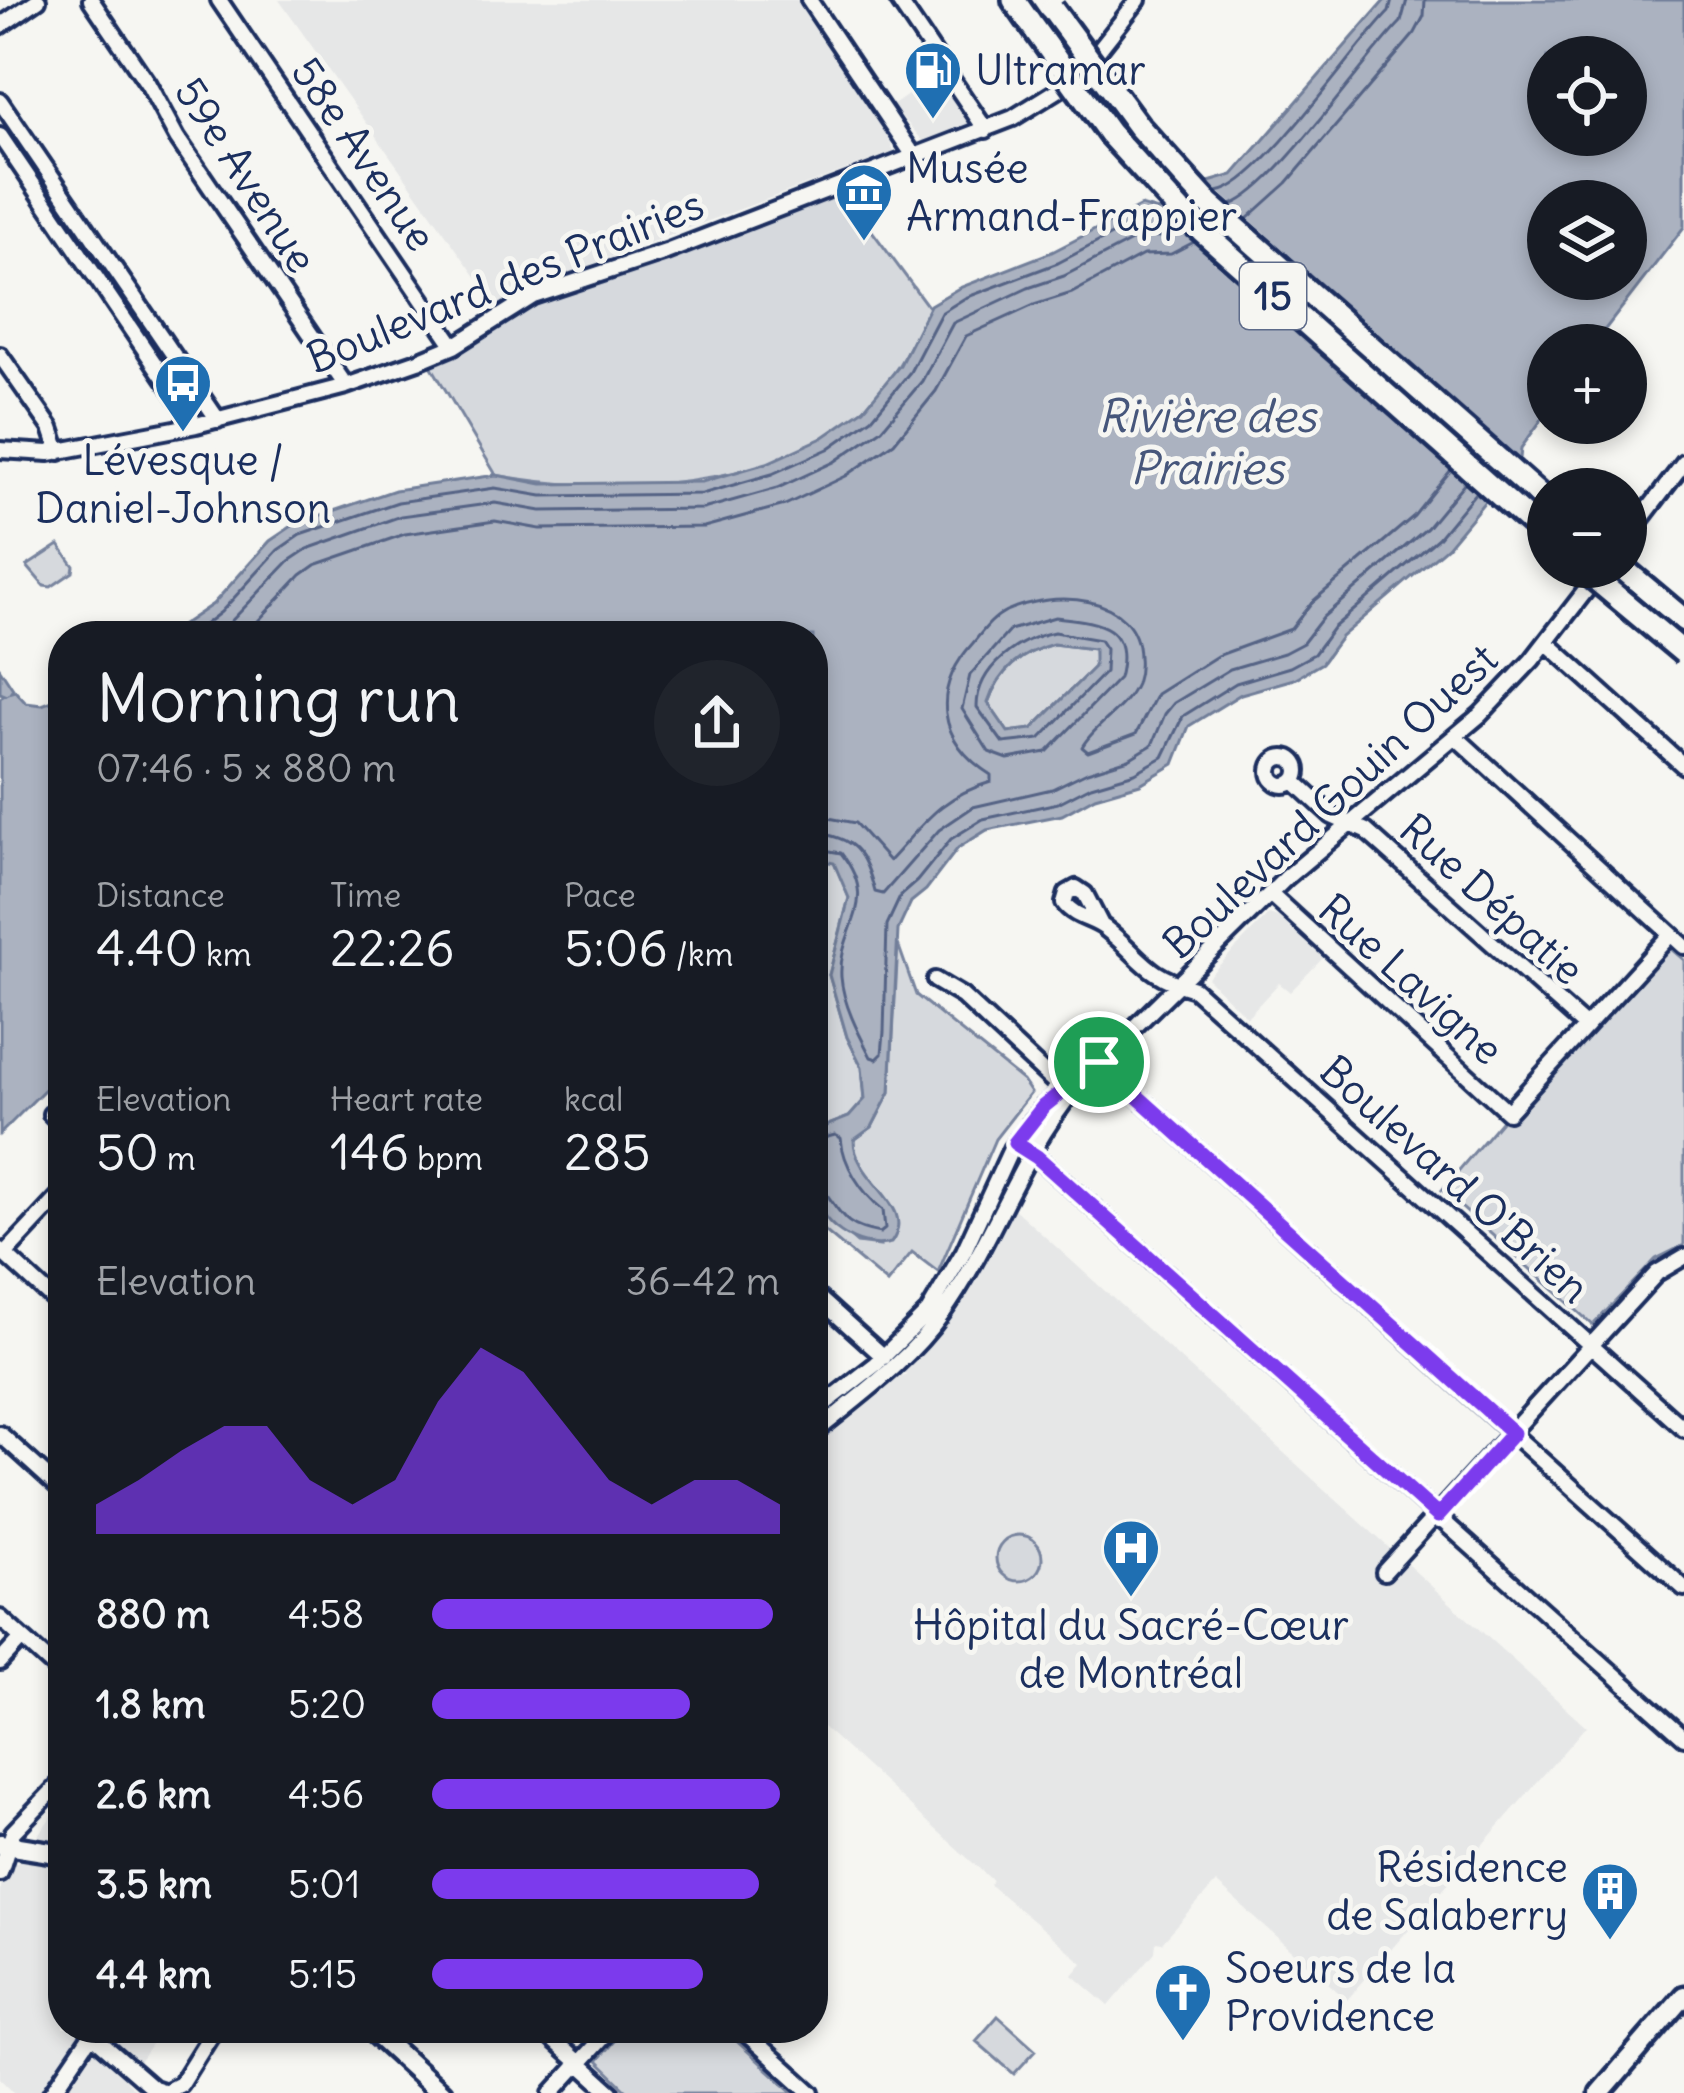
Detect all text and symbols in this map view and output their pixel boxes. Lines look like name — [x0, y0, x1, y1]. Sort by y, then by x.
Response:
map controls — [1527, 36, 1647, 588]
button: locate — [1527, 36, 1647, 156]
fuel station icon: Ultramar — [902, 39, 964, 121]
place label: Ultramar — [975, 44, 1146, 96]
street label: 58e Avenue — [280, 48, 448, 260]
street label: 59e Avenue — [164, 68, 328, 282]
place label: Musée Armand-Frappier — [906, 142, 1237, 242]
museum icon: Musée Armand-Frappier — [833, 161, 895, 243]
street label: Boulevard des Prairies — [299, 178, 711, 384]
button: layers — [1527, 180, 1647, 300]
road number: 15 — [1240, 263, 1306, 329]
button: + — [1527, 324, 1647, 444]
bus stop icon: Lévesque / Daniel-Johnson — [152, 352, 214, 434]
water label: Rivière des Prairies — [1098, 388, 1318, 496]
place label: Lévesque / Daniel-Johnson — [35, 434, 331, 534]
button: − — [1527, 468, 1647, 588]
street label: Boulevard Gouin Ouest — [1152, 633, 1508, 969]
text: Morning run — [96, 657, 460, 740]
button: share — [654, 660, 780, 786]
text: 07:46 · 5 × 880 m — [96, 744, 396, 793]
street label: Rue Dépatie — [1389, 803, 1595, 995]
text: Distance — [96, 874, 225, 916]
text: Time — [330, 874, 401, 916]
text: Pace — [564, 874, 636, 916]
street label: Rue Lavigne — [1308, 883, 1514, 1075]
text: 4.40 — [96, 916, 198, 980]
text: 22:26 — [330, 916, 455, 980]
text: 5:06 — [564, 916, 668, 980]
text: km — [198, 933, 252, 975]
text: /km — [668, 933, 733, 975]
pin — [1048, 1011, 1150, 1113]
icon: arrive — [1066, 1029, 1132, 1095]
street label: Boulevard O'Brien — [1310, 1044, 1600, 1314]
text: Elevation — [96, 1078, 231, 1120]
text: Heart rate — [330, 1078, 483, 1120]
text: kcal — [564, 1078, 623, 1120]
text: 50 — [96, 1120, 159, 1184]
text: 146 — [330, 1120, 409, 1184]
text: 285 — [564, 1120, 651, 1184]
text: m — [159, 1137, 196, 1179]
text: bpm — [409, 1137, 483, 1179]
text: Elevation — [96, 1257, 256, 1306]
text: 36–42 m — [626, 1257, 780, 1306]
hospital icon: Hôpital du Sacré-Cœur de Montréal — [1100, 1517, 1162, 1599]
text: 880 m — [96, 1590, 210, 1639]
text: 4:58 — [288, 1590, 364, 1639]
place label: Hôpital du Sacré-Cœur de Montréal — [913, 1599, 1349, 1699]
text: 1.8 km — [96, 1680, 205, 1729]
text: 5:20 — [288, 1680, 366, 1729]
text: 2.6 km — [96, 1770, 211, 1819]
text: 4:56 — [288, 1770, 364, 1819]
place label: Résidence de Salaberry — [1326, 1841, 1568, 1941]
text: 3.5 km — [96, 1860, 212, 1909]
text: 5:01 — [288, 1860, 360, 1909]
building icon: Résidence de Salaberry — [1579, 1860, 1641, 1942]
place label: Soeurs de la Providence — [1225, 1942, 1456, 2042]
text: 4.4 km — [96, 1950, 212, 1999]
text: 5:15 — [288, 1950, 357, 1999]
church icon: Soeurs de la Providence — [1152, 1961, 1214, 2043]

